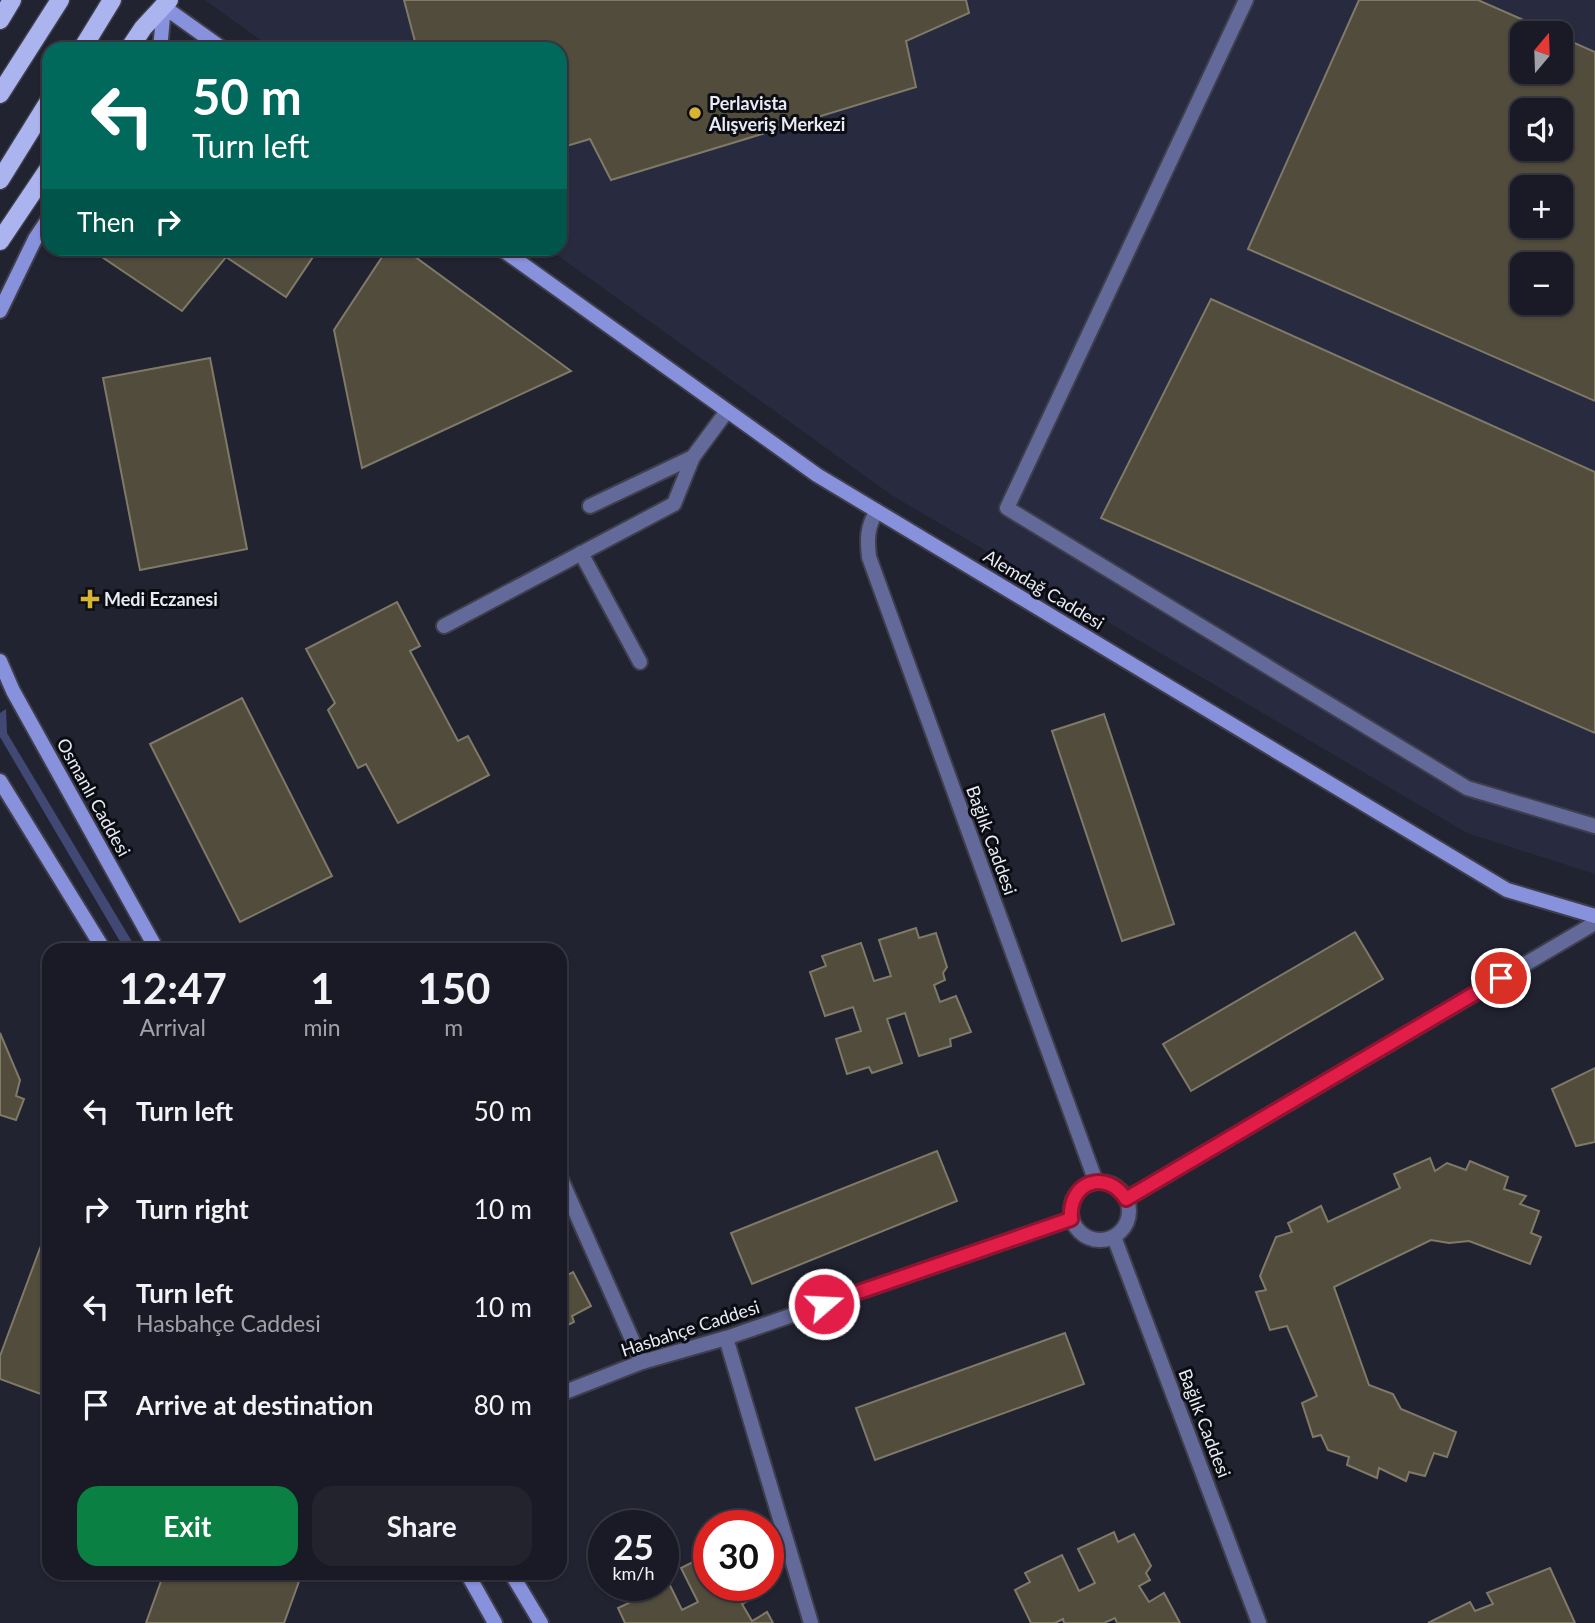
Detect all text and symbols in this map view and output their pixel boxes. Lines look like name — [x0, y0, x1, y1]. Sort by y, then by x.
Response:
north arrow — [1510, 21, 1573, 84]
map controls — [1510, 21, 1573, 315]
text: 50 m — [192, 67, 302, 125]
icon: left — [77, 70, 168, 161]
place label: Perlavista Alışveriş Merkezi — [708, 92, 845, 135]
button: sound — [1510, 98, 1573, 161]
marker: Perlavista Alışveriş Merkezi — [687, 105, 703, 121]
text: Turn left — [192, 126, 309, 165]
button: + — [1510, 175, 1573, 238]
icon: right — [149, 203, 187, 241]
text: Then — [77, 206, 135, 238]
button: − — [1510, 252, 1573, 315]
street label: Alemdağ Caddesi — [980, 544, 1108, 634]
place label: Medi Eczanesi — [104, 588, 218, 610]
marker: Medi Eczanesi — [82, 591, 98, 607]
street label: Osmanlı Caddesi — [52, 734, 136, 860]
street label: Bağlık Caddesi — [962, 782, 1022, 898]
pin — [1471, 948, 1531, 1008]
icon: arrive — [1482, 959, 1520, 997]
text: 12:47 — [119, 963, 227, 1013]
text: 1 — [310, 963, 334, 1013]
text: 150 — [417, 963, 490, 1013]
text: Arrival — [140, 1013, 206, 1041]
text: min — [303, 1013, 341, 1041]
text: m — [444, 1013, 463, 1041]
icon: left — [77, 1092, 115, 1130]
text: Turn left — [136, 1095, 233, 1127]
text: 50 m — [474, 1095, 532, 1127]
icon: right — [77, 1190, 115, 1228]
text: Turn right — [136, 1193, 249, 1225]
text: 10 m — [474, 1193, 532, 1225]
position arrow — [787, 1267, 861, 1341]
text: Turn left — [136, 1277, 233, 1309]
icon: left — [77, 1288, 115, 1326]
text: 10 m — [474, 1291, 532, 1323]
street label: Hasbahçe Caddesi — [618, 1295, 762, 1361]
text: Hasbahçe Caddesi — [136, 1309, 321, 1337]
street label: Bağlık Caddesi — [1174, 1365, 1236, 1481]
icon: arrive — [77, 1386, 115, 1424]
text: Arrive at destination — [136, 1389, 373, 1421]
text: 80 m — [474, 1389, 532, 1421]
button: Exit — [77, 1486, 298, 1566]
button: Share — [312, 1486, 532, 1566]
speed limit sign: 30 — [693, 1510, 784, 1601]
text: 25 — [613, 1525, 654, 1567]
text: km/h — [612, 1562, 655, 1584]

